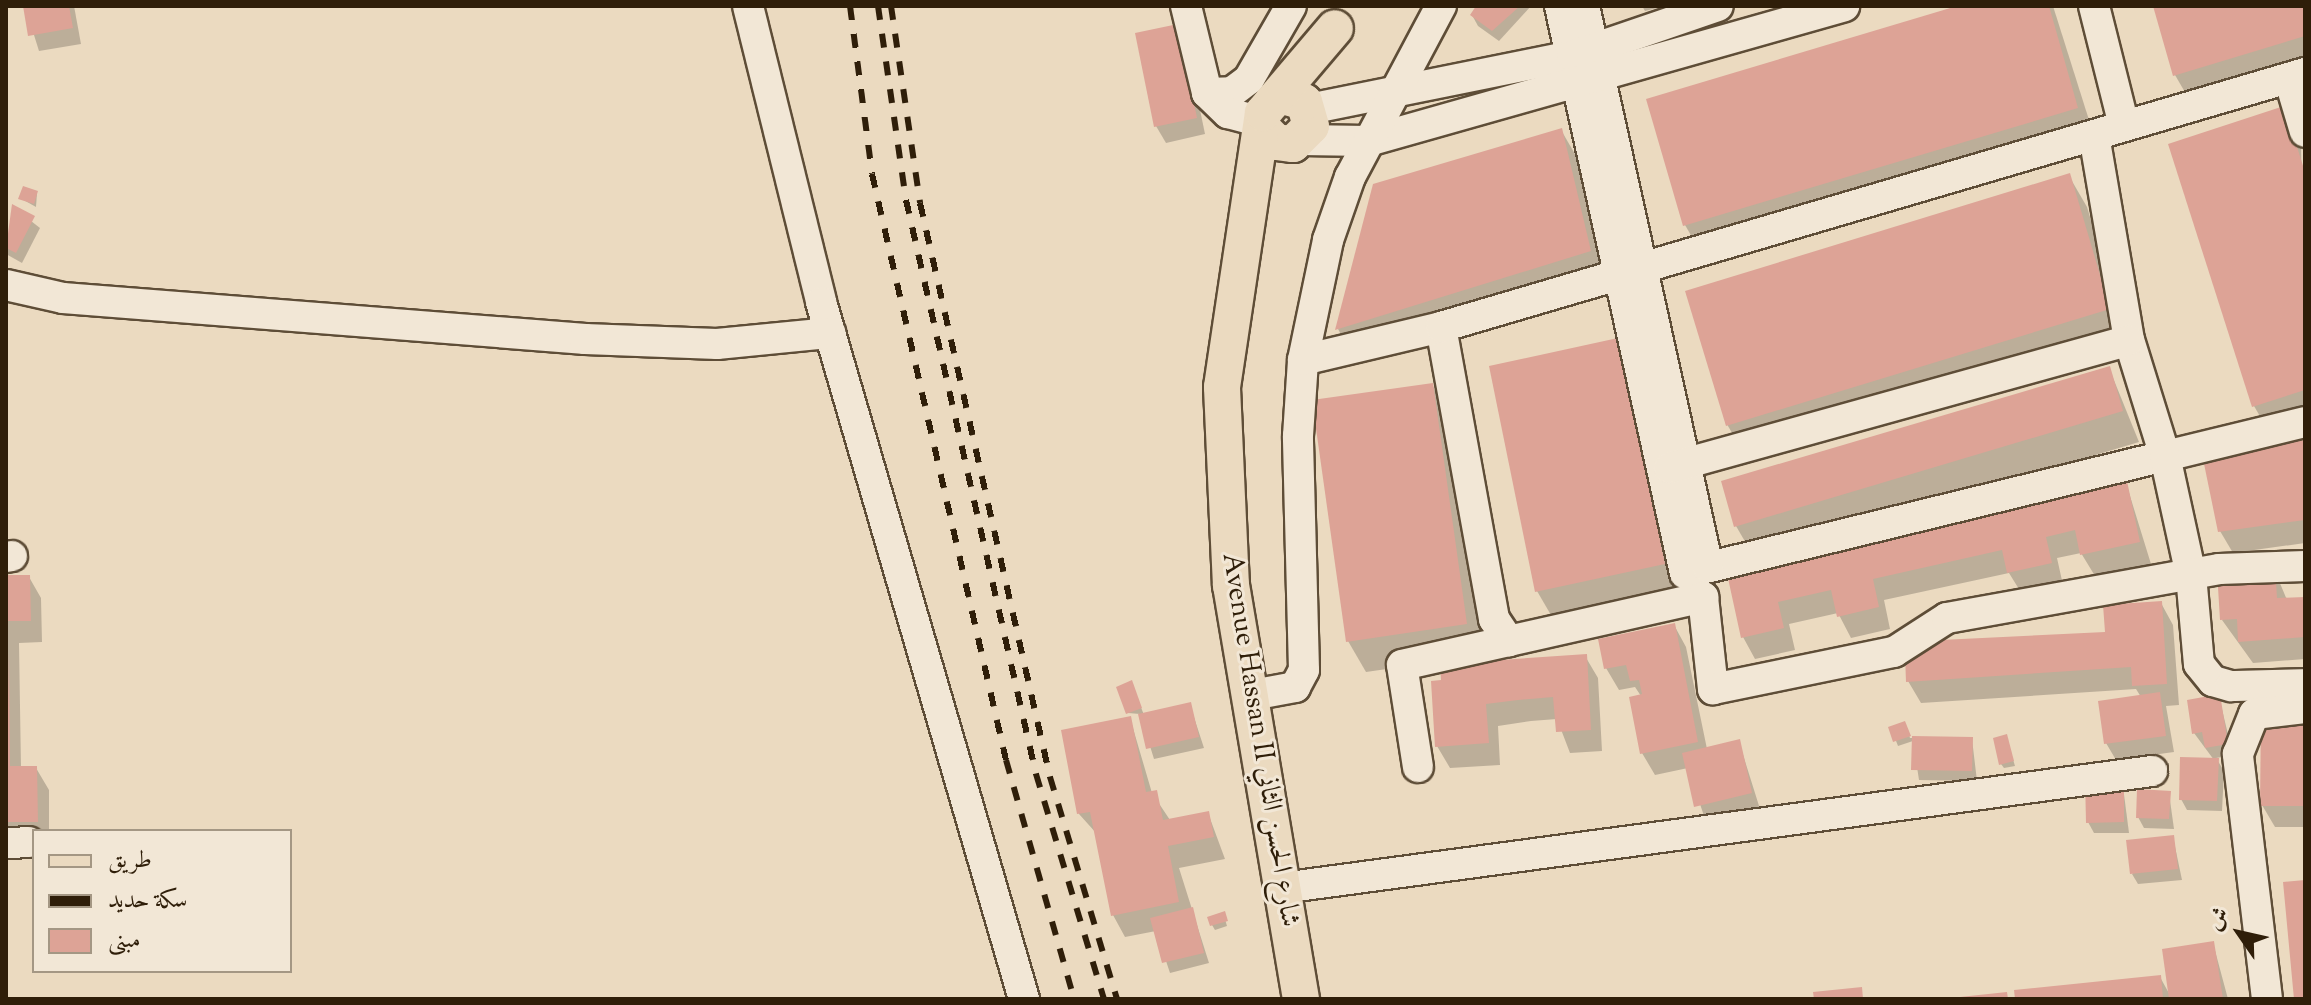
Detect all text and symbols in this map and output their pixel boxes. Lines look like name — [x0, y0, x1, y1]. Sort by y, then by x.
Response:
street label: Avenue Hassan II شارع الحسن الثاني — [1214, 550, 1306, 930]
legend — [32, 829, 292, 973]
text: طريق — [108, 844, 152, 878]
text: سكة حديد — [108, 884, 187, 918]
north arrow — [2199, 893, 2279, 973]
text: ش — [2200, 902, 2238, 938]
text: مبنى — [108, 924, 141, 958]

